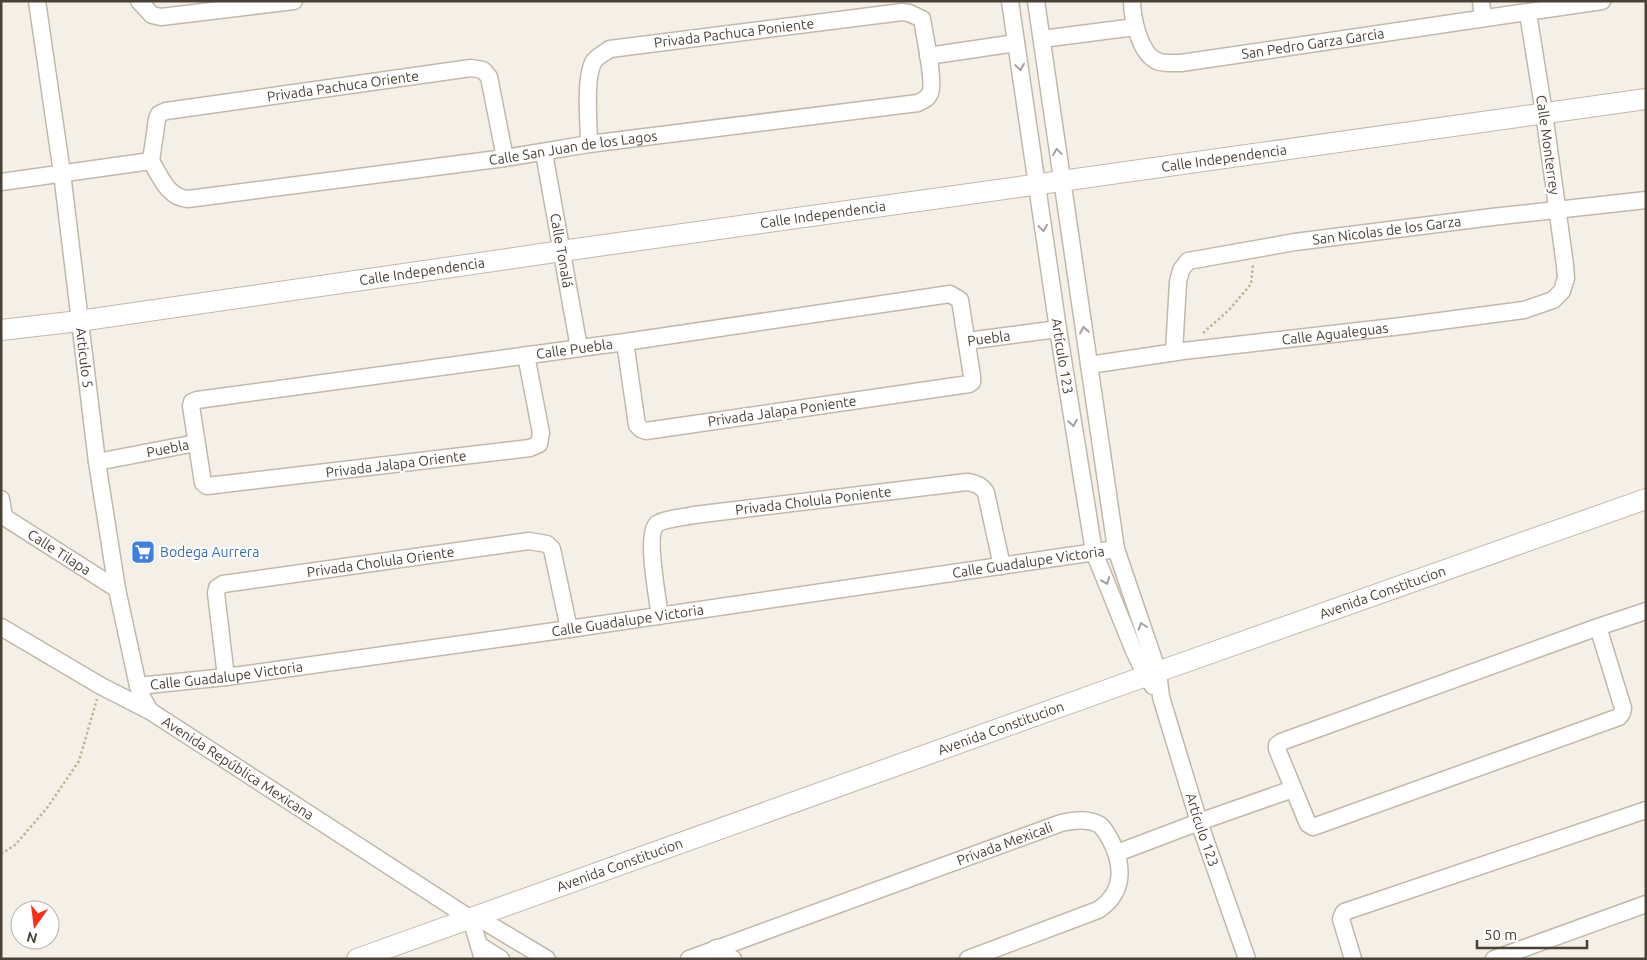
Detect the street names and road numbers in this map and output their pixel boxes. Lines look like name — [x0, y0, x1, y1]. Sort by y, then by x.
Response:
street label: Privada Pachuca Poniente — [653, 15, 815, 51]
street label: San Pedro Garza Garcia — [1240, 25, 1385, 62]
street label: Privada Pachuca Oriente — [266, 67, 420, 105]
street label: Calle Monterrey — [1533, 94, 1563, 196]
street label: Calle San Juan de los Lagos — [488, 128, 658, 168]
street label: Calle Independencia — [1160, 141, 1288, 175]
street label: Calle Independencia — [759, 198, 887, 231]
street label: Calle Tonalá — [547, 212, 576, 289]
street label: San Nicolas de los Garza — [1311, 213, 1462, 248]
street label: Calle Independencia — [358, 254, 486, 288]
street label: Artículo 123 — [1049, 317, 1076, 395]
street label: Calle Agualeguas — [1281, 320, 1389, 348]
street label: Articulo 5 — [73, 327, 96, 389]
street label: Puebla — [966, 327, 1011, 349]
street label: Calle Puebla — [535, 336, 614, 362]
street label: Privada Jalapa Poniente — [707, 393, 857, 429]
street label: Puebla — [145, 436, 190, 460]
street label: Privada Jalapa Oriente — [325, 447, 467, 481]
street label: Privada Cholula Poniente — [734, 483, 892, 518]
street label: Calle Tilapa — [25, 526, 94, 578]
street label: Calle Guadalupe Victoria — [951, 543, 1106, 581]
street label: Privada Cholula Oriente — [306, 544, 455, 580]
street label: Avenida Constitucion — [1317, 563, 1448, 622]
street label: Calle Guadalupe Victoria — [550, 601, 705, 639]
street label: Calle Guadalupe Victoria — [149, 658, 304, 693]
street label: Avenida Constitucion — [936, 698, 1066, 758]
street label: Avenida República Mexicana — [159, 713, 317, 823]
street label: Artículo 123 — [1183, 791, 1222, 869]
street label: Privada Mexicali — [954, 819, 1055, 868]
street label: Avenida Constitucion — [554, 835, 685, 895]

